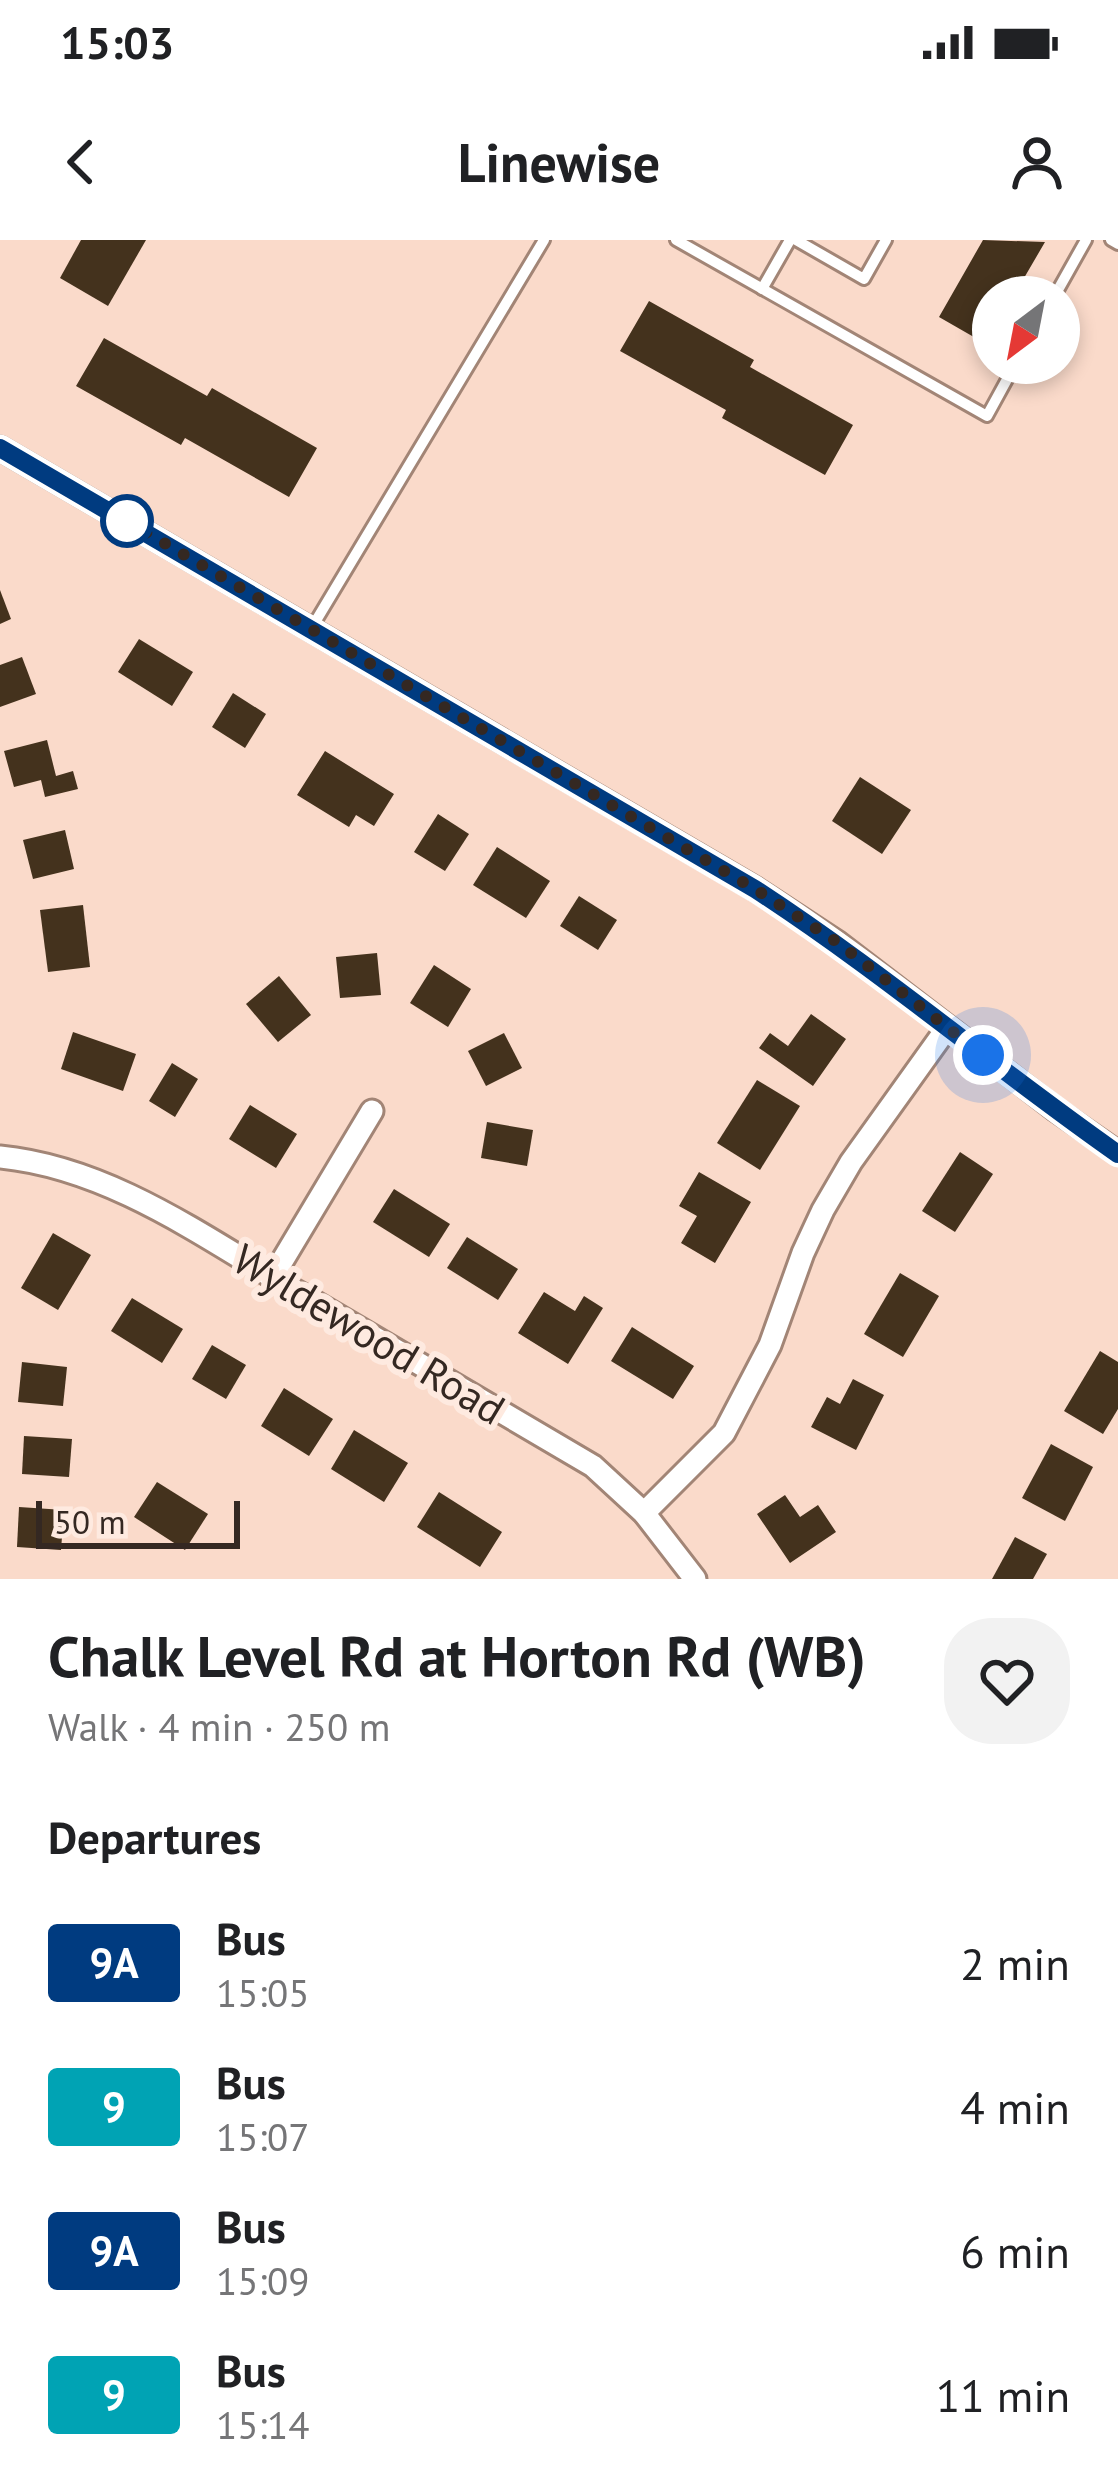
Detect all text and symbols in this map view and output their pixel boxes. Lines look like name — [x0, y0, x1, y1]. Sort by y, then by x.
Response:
text: 15:03 — [60, 13, 174, 71]
text: Linewise — [458, 127, 660, 197]
icon: back — [48, 129, 114, 195]
icon: person — [1004, 129, 1070, 195]
north arrow — [972, 276, 1080, 384]
map controls — [972, 276, 1080, 384]
unlabelled marker — [102, 496, 152, 546]
your location — [953, 1025, 1013, 1085]
street label: Wyldewood Road — [223, 1231, 515, 1436]
scale bar — [36, 1495, 240, 1548]
text: 50 m — [54, 1500, 126, 1543]
button: heart — [944, 1618, 1070, 1744]
text: Chalk Level Rd at Horton Rd (WB) — [48, 1619, 866, 1693]
text: Walk · 4 min · 250 m — [48, 1701, 390, 1752]
text: Departures — [48, 1808, 261, 1866]
text: Bus — [216, 1909, 286, 1967]
text: 2 min — [960, 1934, 1070, 1992]
text: 9A — [89, 1935, 139, 1990]
text: 15:05 — [216, 1967, 310, 2018]
text: Bus — [216, 2053, 286, 2111]
text: 4 min — [960, 2078, 1070, 2136]
text: 9 — [102, 2079, 126, 2134]
text: 15:07 — [216, 2111, 310, 2162]
text: Bus — [216, 2197, 286, 2255]
text: 6 min — [960, 2222, 1070, 2280]
text: 9A — [89, 2223, 139, 2278]
text: 15:09 — [216, 2255, 310, 2306]
text: Bus — [216, 2341, 286, 2399]
text: 11 min — [936, 2366, 1070, 2424]
text: 9 — [102, 2367, 126, 2422]
text: 15:14 — [216, 2399, 310, 2450]

